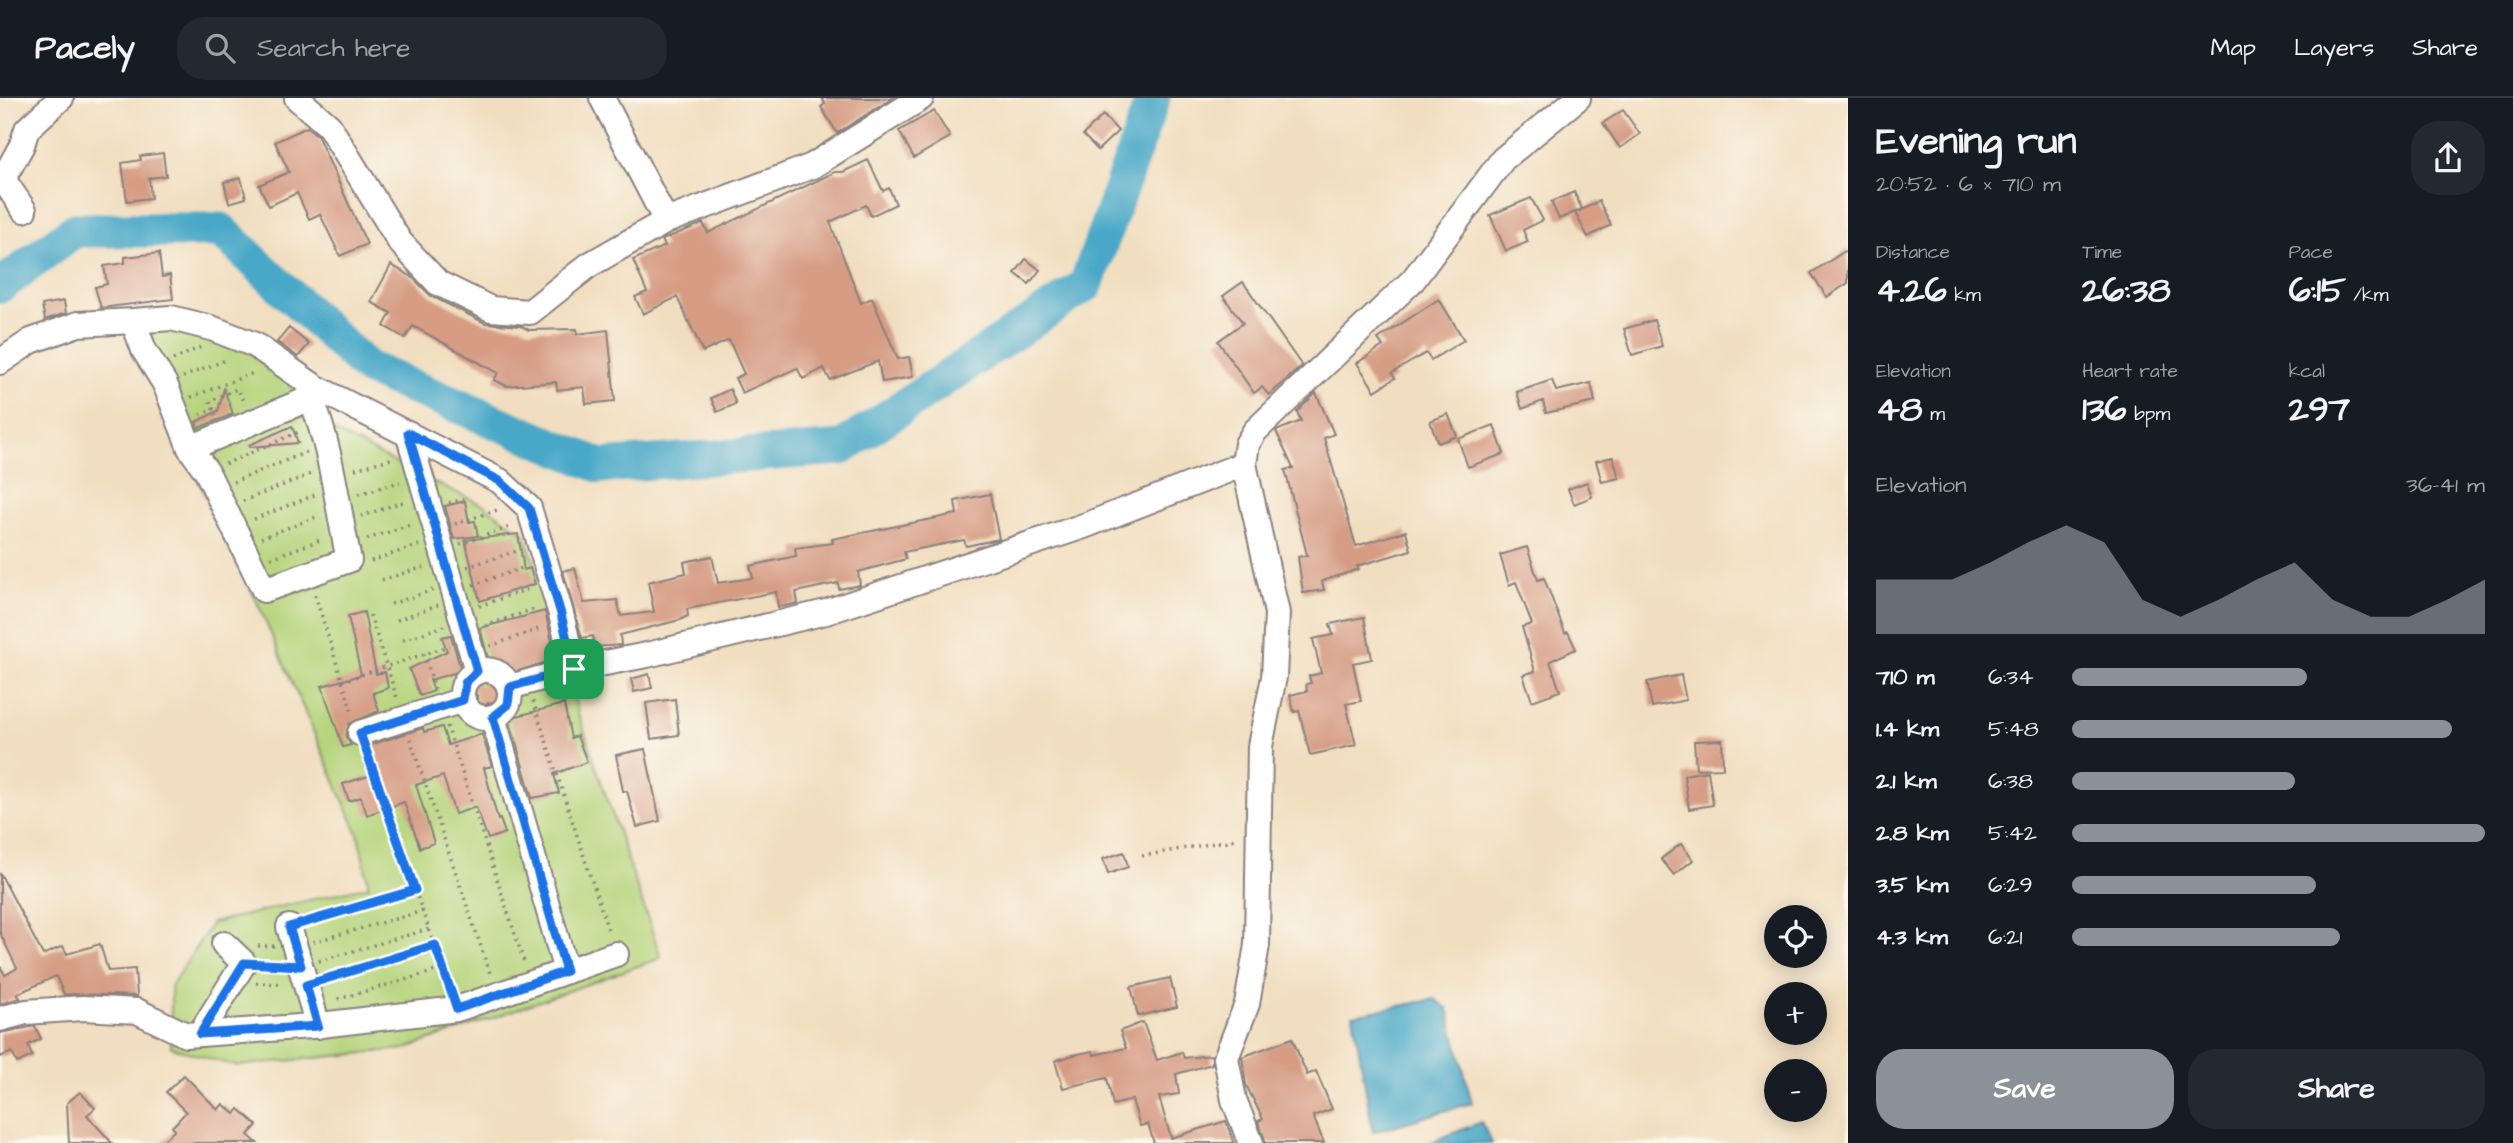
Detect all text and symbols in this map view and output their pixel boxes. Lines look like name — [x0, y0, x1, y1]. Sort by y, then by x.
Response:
search box — [177, 17, 667, 80]
text: Pacely — [35, 25, 135, 71]
icon: search — [201, 29, 239, 67]
text: Search here — [257, 30, 410, 66]
text: Map — [2211, 31, 2256, 65]
text: Layers — [2294, 31, 2374, 65]
text: Share — [2412, 31, 2478, 65]
text: Evening run — [1876, 116, 2077, 168]
button: share — [2411, 121, 2485, 195]
text: 20:52 · 6 × 710 m — [1876, 168, 2061, 200]
text: Distance — [1876, 239, 1950, 266]
text: Time — [2082, 239, 2122, 266]
text: Pace — [2289, 239, 2333, 266]
text: 4.26 — [1876, 266, 1947, 315]
text: 26:38 — [2082, 266, 2171, 315]
text: 6:15 — [2289, 266, 2346, 315]
text: km — [1947, 282, 1981, 309]
text: /km — [2346, 282, 2388, 309]
text: Elevation — [1876, 358, 1951, 385]
text: Heart rate — [2082, 358, 2178, 385]
text: kcal — [2289, 358, 2325, 385]
text: 48 — [1876, 385, 1923, 434]
text: 136 — [2082, 385, 2127, 434]
text: 297 — [2289, 385, 2350, 434]
text: m — [1923, 401, 1945, 428]
text: bpm — [2127, 401, 2170, 428]
text: Elevation — [1876, 469, 1967, 501]
text: 36–41 m — [2406, 469, 2485, 501]
pin — [544, 639, 604, 699]
icon: arrive — [555, 650, 593, 688]
text: 710 m — [1876, 661, 1935, 693]
text: 6:34 — [1988, 661, 2034, 693]
text: 1.4 km — [1876, 713, 1939, 745]
text: 5:48 — [1988, 713, 2039, 745]
text: 2.1 km — [1876, 765, 1937, 797]
text: 6:38 — [1988, 765, 2033, 797]
text: 2.8 km — [1876, 817, 1949, 849]
text: 5:42 — [1988, 817, 2037, 849]
text: 3.5 km — [1876, 869, 1948, 901]
text: 6:29 — [1988, 869, 2033, 901]
map controls — [1764, 905, 1827, 1122]
button: locate — [1764, 905, 1827, 968]
text: 4.3 km — [1876, 921, 1948, 953]
text: 6:21 — [1988, 921, 2022, 953]
button: + — [1764, 982, 1827, 1045]
button: Save — [1876, 1049, 2174, 1129]
button: Share — [2188, 1049, 2485, 1129]
button: − — [1764, 1059, 1827, 1122]

